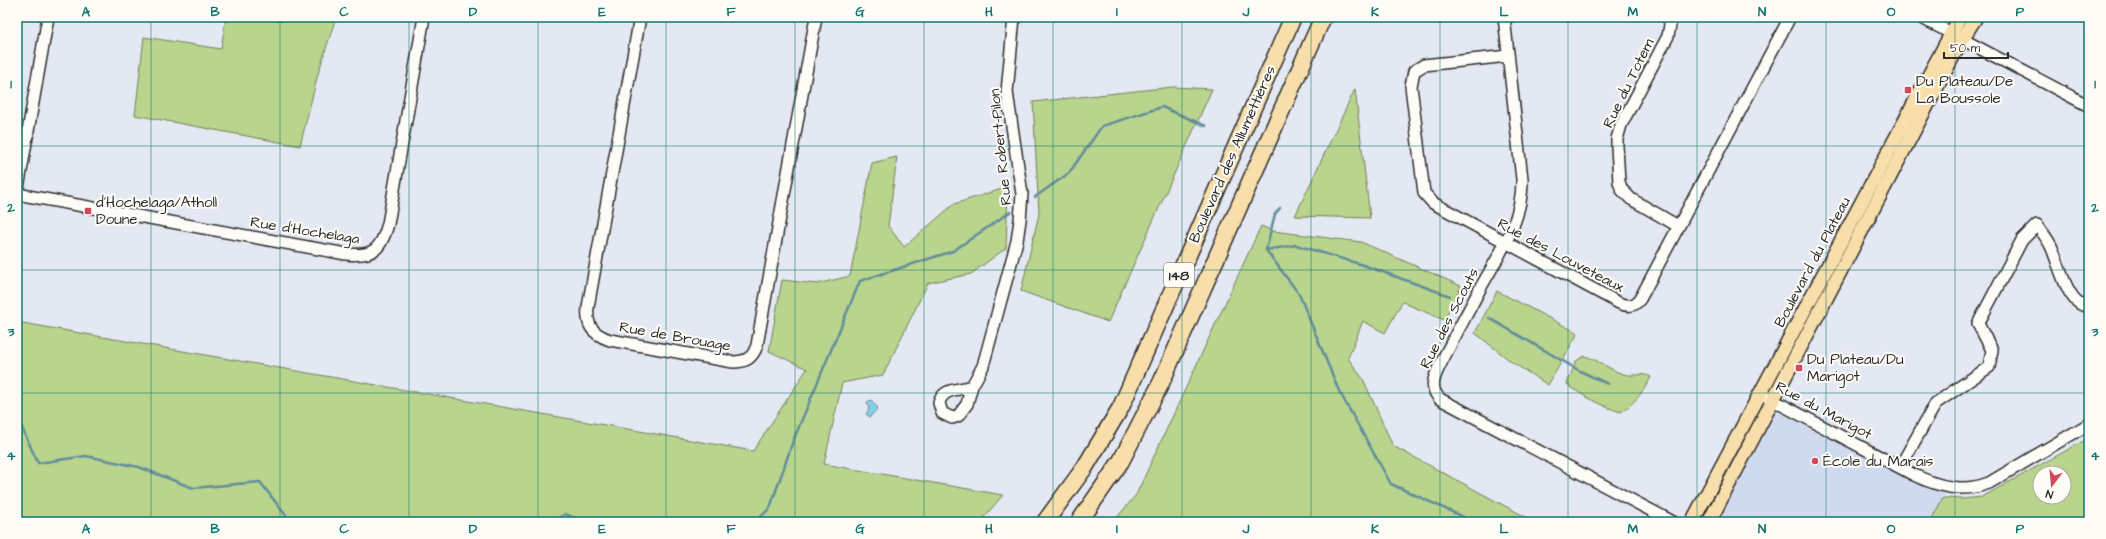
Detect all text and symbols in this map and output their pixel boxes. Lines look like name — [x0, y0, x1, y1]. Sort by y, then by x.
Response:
text: A — [82, 3, 91, 21]
text: B — [210, 3, 220, 21]
text: C — [339, 3, 349, 21]
text: D — [469, 3, 478, 21]
text: E — [598, 3, 606, 21]
text: F — [726, 3, 736, 21]
text: G — [855, 3, 865, 21]
text: H — [985, 3, 993, 21]
text: I — [1116, 3, 1118, 21]
text: J — [1242, 3, 1250, 21]
text: K — [1371, 3, 1379, 21]
text: L — [1499, 3, 1509, 21]
text: M — [1628, 3, 1639, 21]
text: N — [1758, 3, 1766, 21]
text: O — [1887, 3, 1896, 21]
text: P — [2016, 3, 2025, 21]
scale bar — [1944, 34, 2008, 60]
street label: Rue du Totem — [1598, 35, 1659, 132]
text: 50 m — [1950, 40, 1981, 57]
street label: Boulevard des Allumettières — [1184, 62, 1281, 246]
place label: Du Plateau/De La Boussole — [1916, 71, 2013, 109]
text: 1 — [10, 75, 12, 93]
text: 1 — [2094, 75, 2096, 93]
marker: Du Plateau/De La Boussole — [1903, 85, 1913, 95]
street label: Rue Robert-Pilon — [984, 87, 1017, 206]
place label: d'Hochelaga/Atholl Doune — [96, 192, 217, 230]
street label: Boulevard du Plateau — [1769, 193, 1856, 331]
text: 2 — [6, 199, 15, 217]
text: 2 — [2090, 199, 2099, 217]
marker: d'Hochelaga/Atholl Doune — [83, 206, 93, 216]
street label: Rue d'Hochelaga — [249, 211, 361, 251]
street label: Rue des Louveteaux — [1494, 213, 1629, 298]
road number: 148 — [1164, 263, 1194, 287]
street label: Rue des Scouts — [1415, 264, 1484, 372]
street label: Rue de Brouage — [617, 316, 732, 358]
text: 3 — [7, 323, 15, 341]
text: 3 — [2091, 323, 2099, 341]
place label: Du Plateau/Du Marigot — [1807, 349, 1904, 388]
marker: Du Plateau/Du Marigot — [1794, 363, 1804, 373]
street label: Rue du Marigot — [1771, 376, 1876, 446]
text: 4 — [7, 447, 16, 465]
text: 4 — [2091, 447, 2100, 465]
place label: École du Marais — [1823, 451, 1934, 472]
marker: École du Marais — [1810, 456, 1820, 466]
north arrow — [2032, 465, 2072, 505]
text: N — [2044, 486, 2055, 502]
text: A — [82, 520, 91, 538]
text: B — [210, 520, 220, 538]
text: C — [339, 520, 349, 538]
text: D — [469, 520, 478, 538]
text: E — [598, 520, 606, 538]
text: F — [726, 520, 736, 538]
text: G — [855, 520, 865, 538]
text: H — [985, 520, 993, 538]
text: I — [1116, 520, 1118, 538]
text: J — [1242, 520, 1250, 538]
text: K — [1371, 520, 1379, 538]
text: L — [1499, 520, 1509, 538]
text: M — [1628, 520, 1639, 538]
text: N — [1758, 520, 1766, 538]
text: O — [1887, 520, 1896, 538]
text: P — [2016, 520, 2025, 538]

